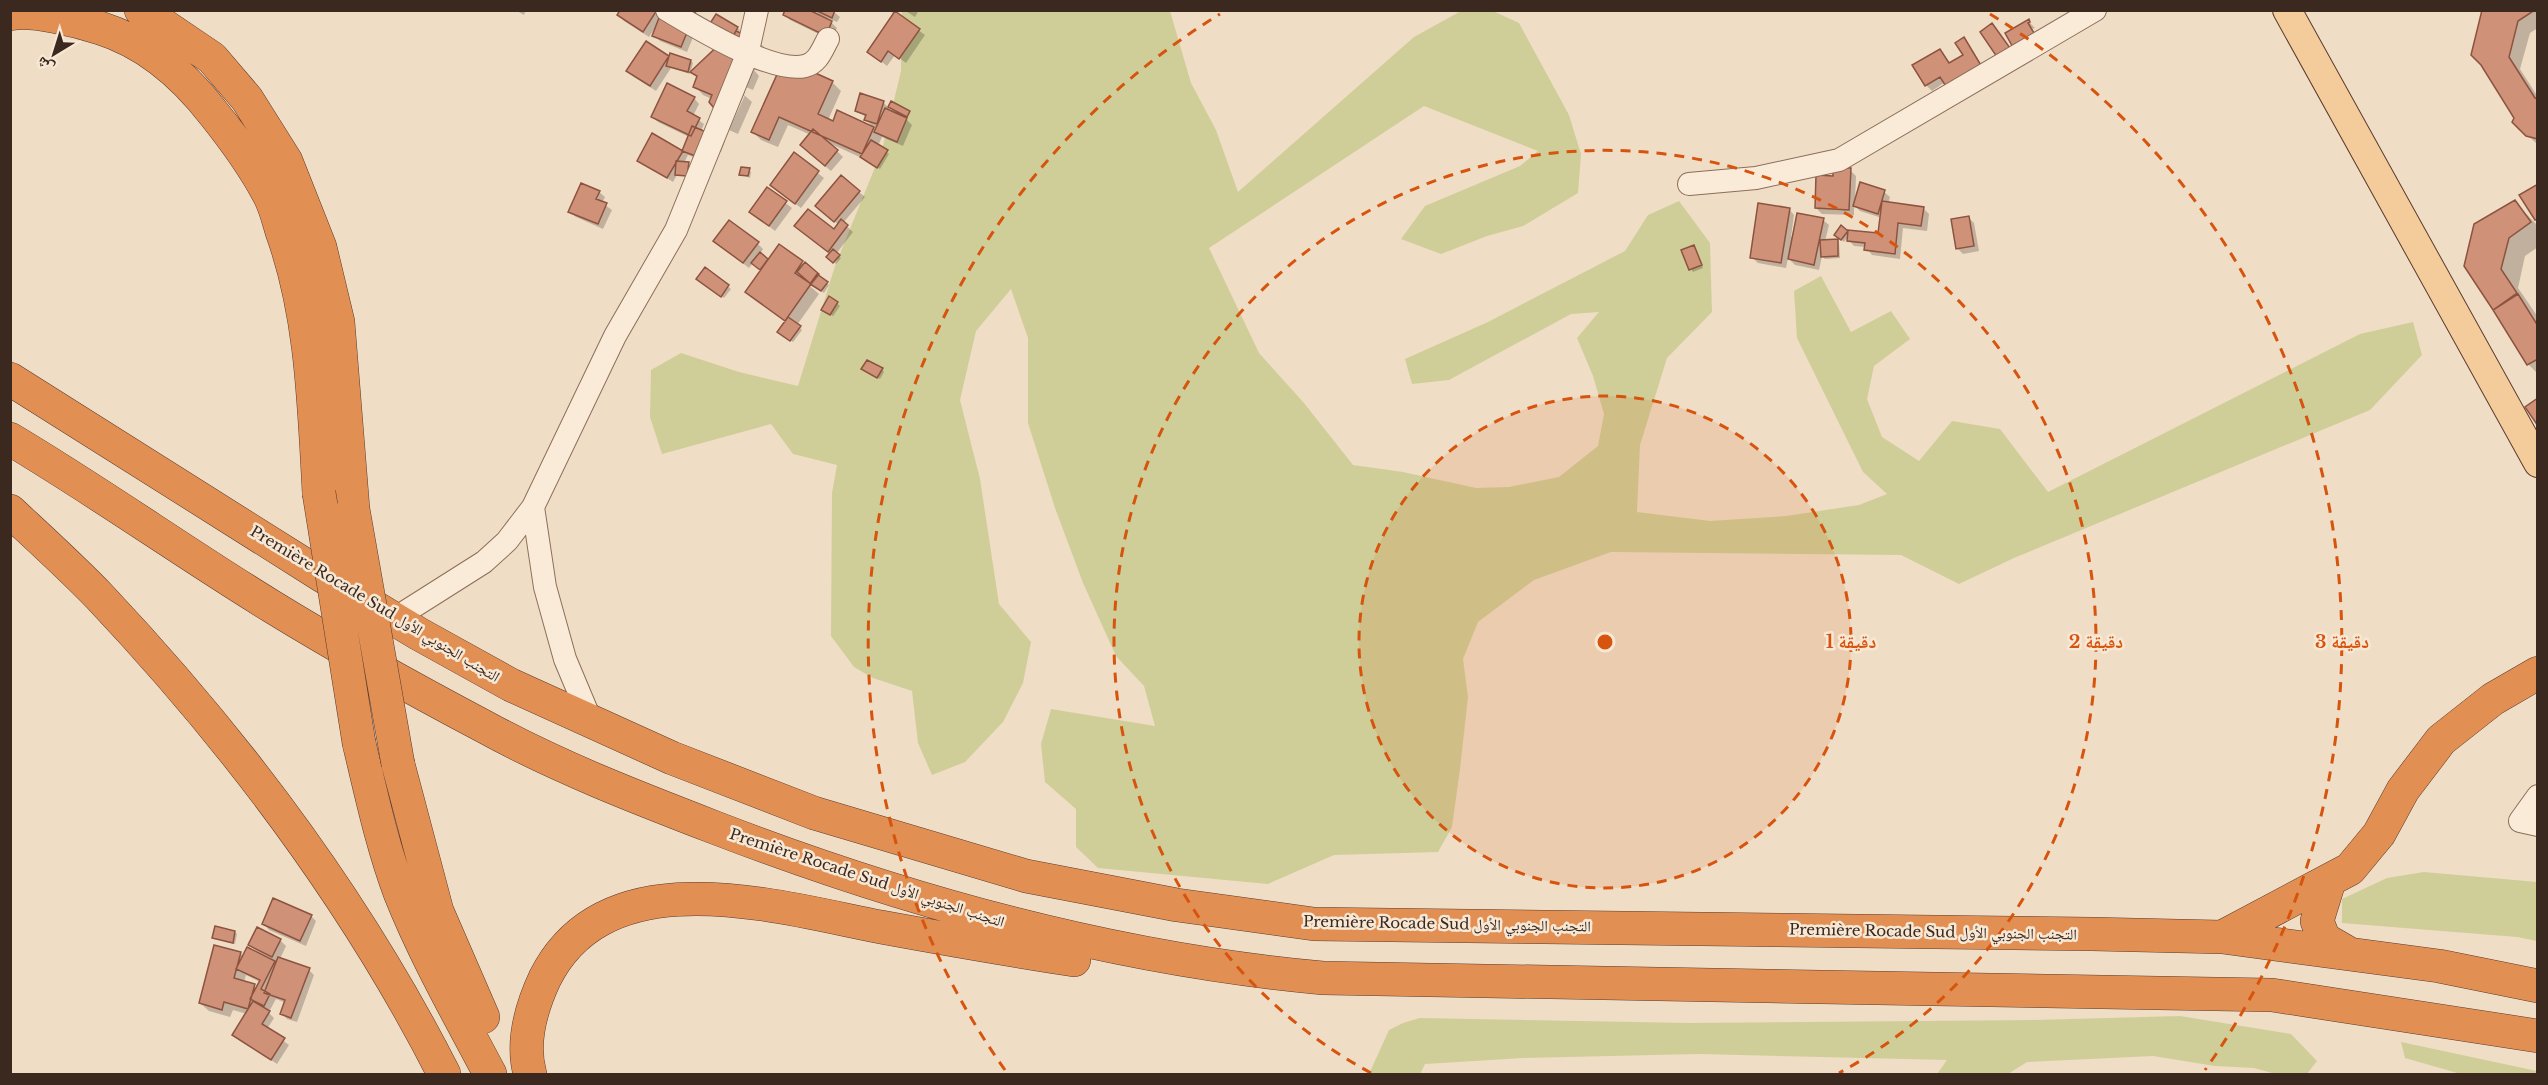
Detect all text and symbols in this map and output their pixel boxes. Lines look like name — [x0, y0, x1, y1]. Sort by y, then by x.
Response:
north arrow — [24, 24, 84, 84]
text: ش — [32, 53, 58, 79]
street label: Première Rocade Sud التجنب الجنوبي الأول — [246, 521, 504, 688]
text: 1 دقيقة — [1826, 631, 1876, 653]
text: 2 دقيقة — [2069, 631, 2123, 653]
text: 3 دقيقة — [2315, 631, 2369, 653]
centre of rings — [1595, 632, 1615, 652]
street label: Première Rocade Sud التجنب الجنوبي الأول — [726, 824, 1007, 934]
street label: Première Rocade Sud التجنب الجنوبي الأول — [1303, 911, 1591, 938]
street label: Première Rocade Sud التجنب الجنوبي الأول — [1789, 919, 2077, 946]

